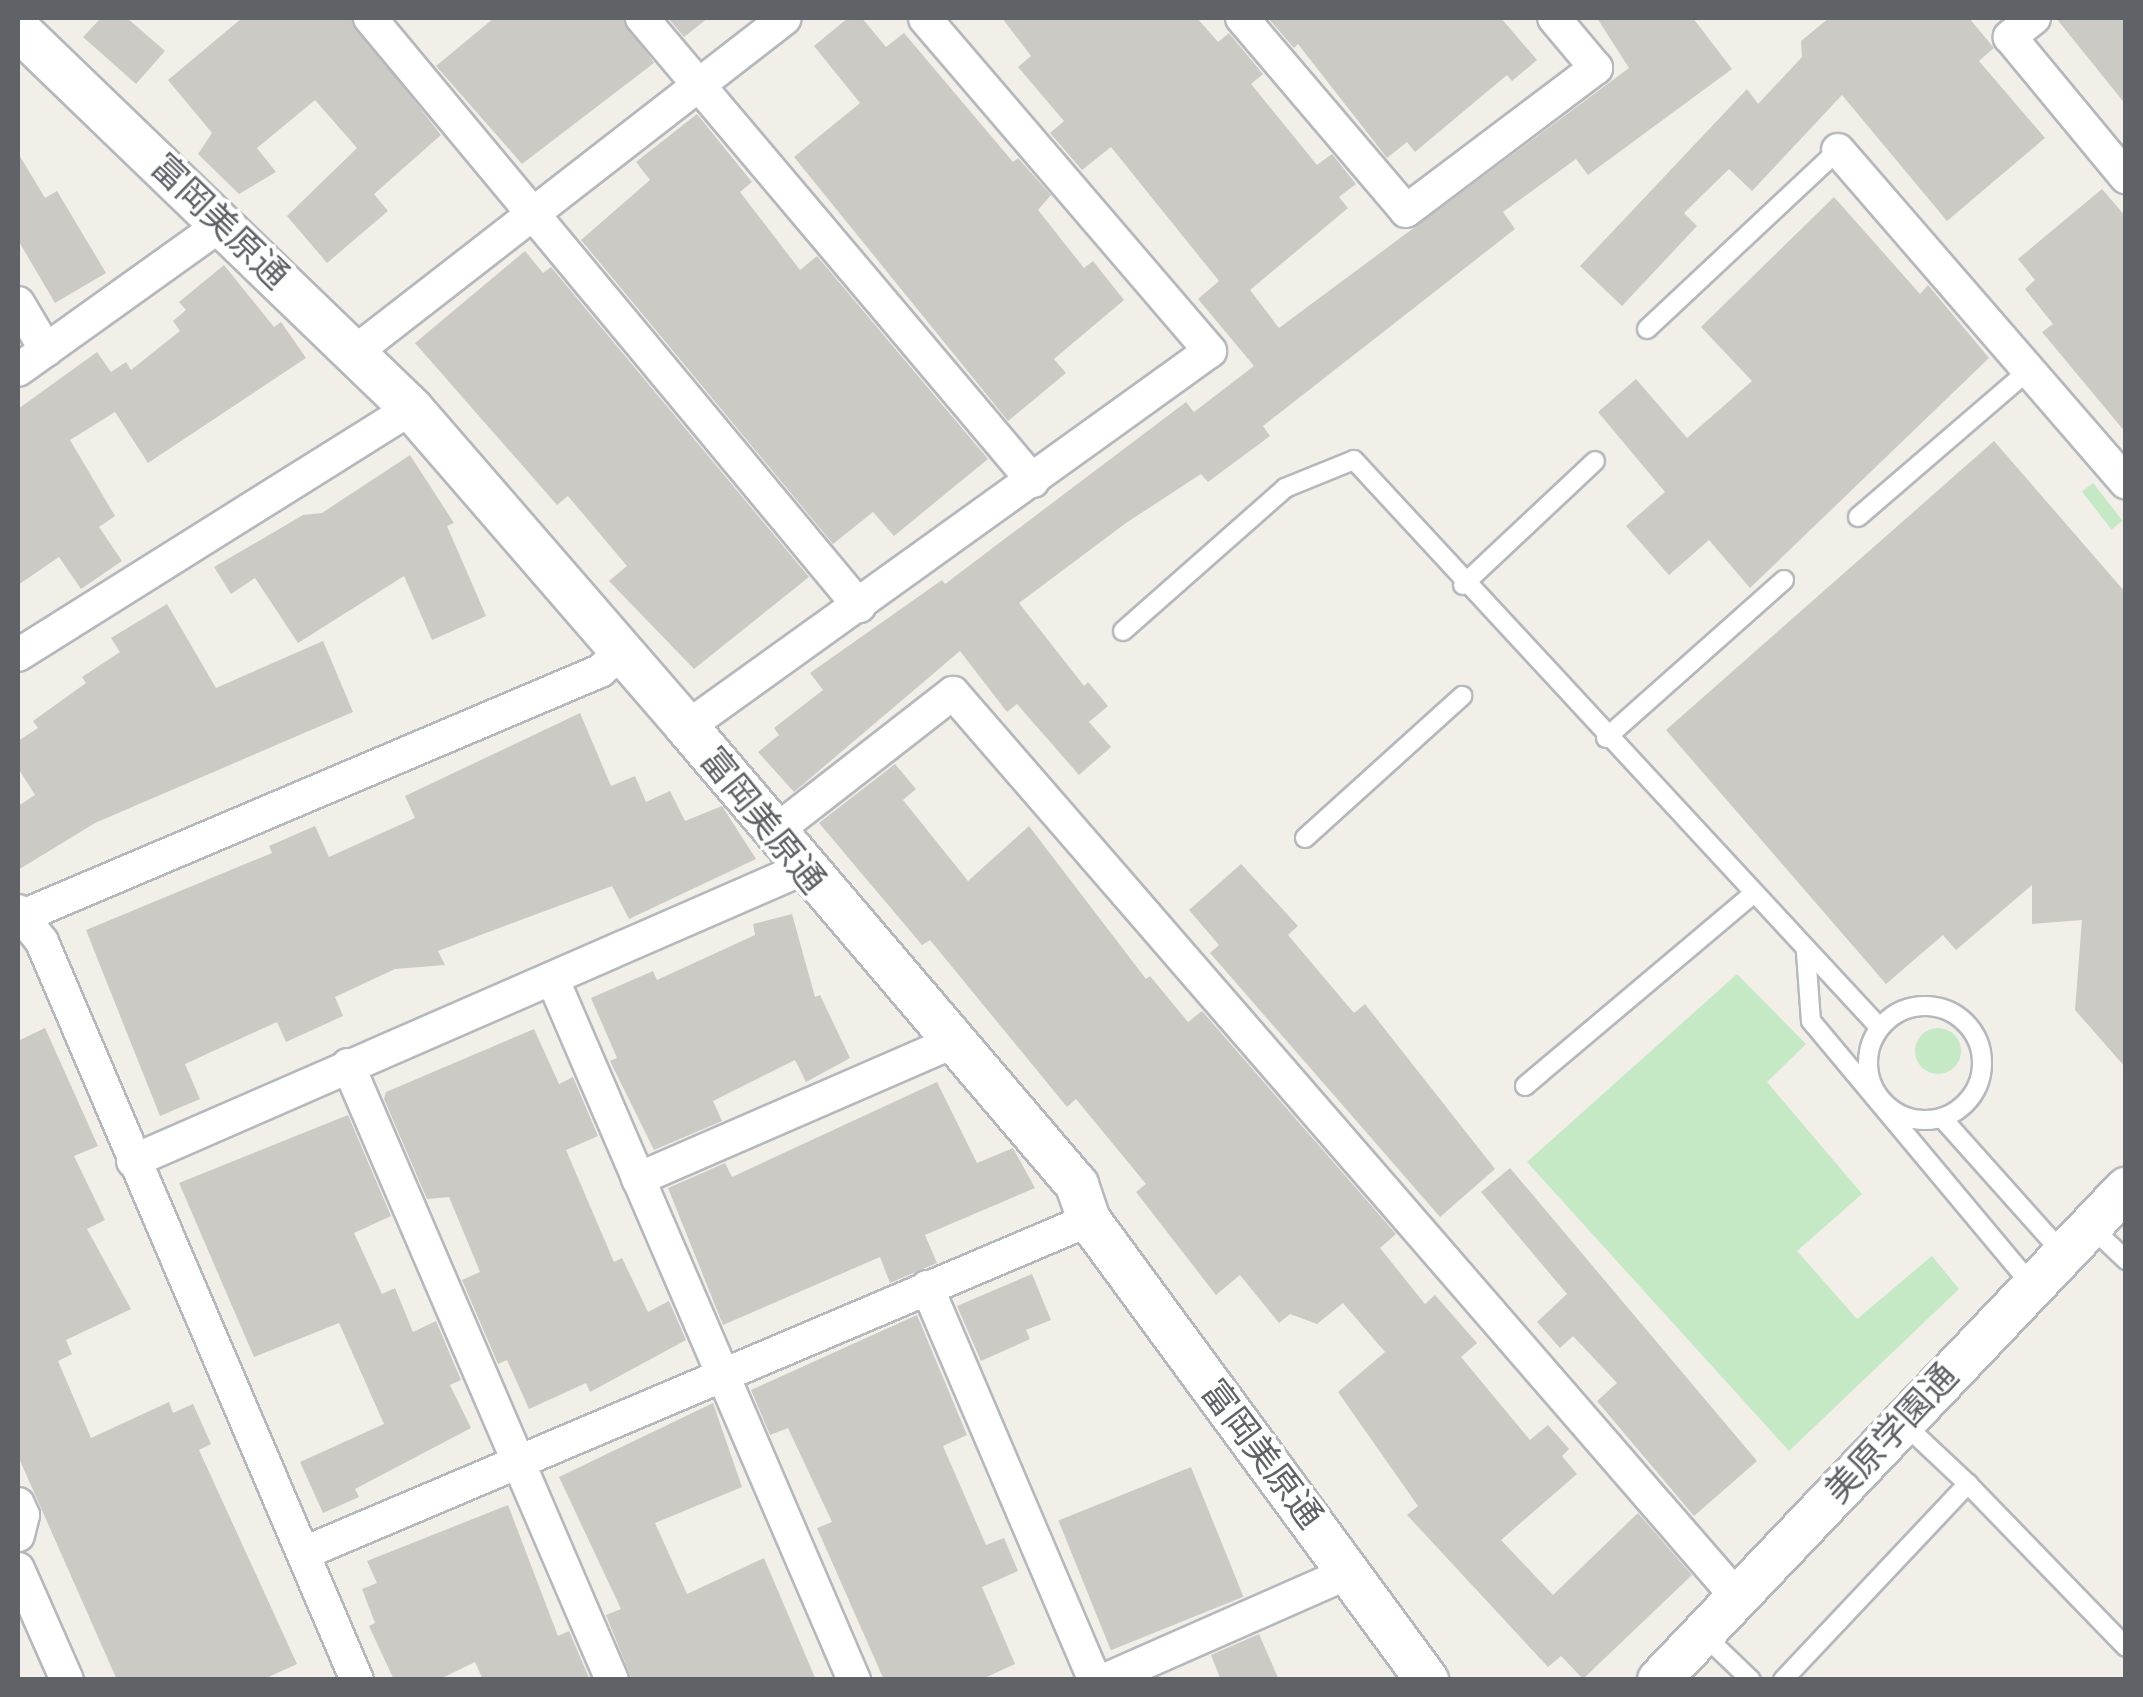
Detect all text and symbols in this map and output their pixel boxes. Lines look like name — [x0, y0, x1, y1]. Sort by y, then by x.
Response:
street label: 富岡美原通 — [142, 145, 298, 297]
street label: 富岡美原通 — [692, 739, 834, 901]
street label: 美原学園通 — [1816, 1355, 1966, 1511]
street label: 富岡美原通 — [1193, 1371, 1331, 1537]

